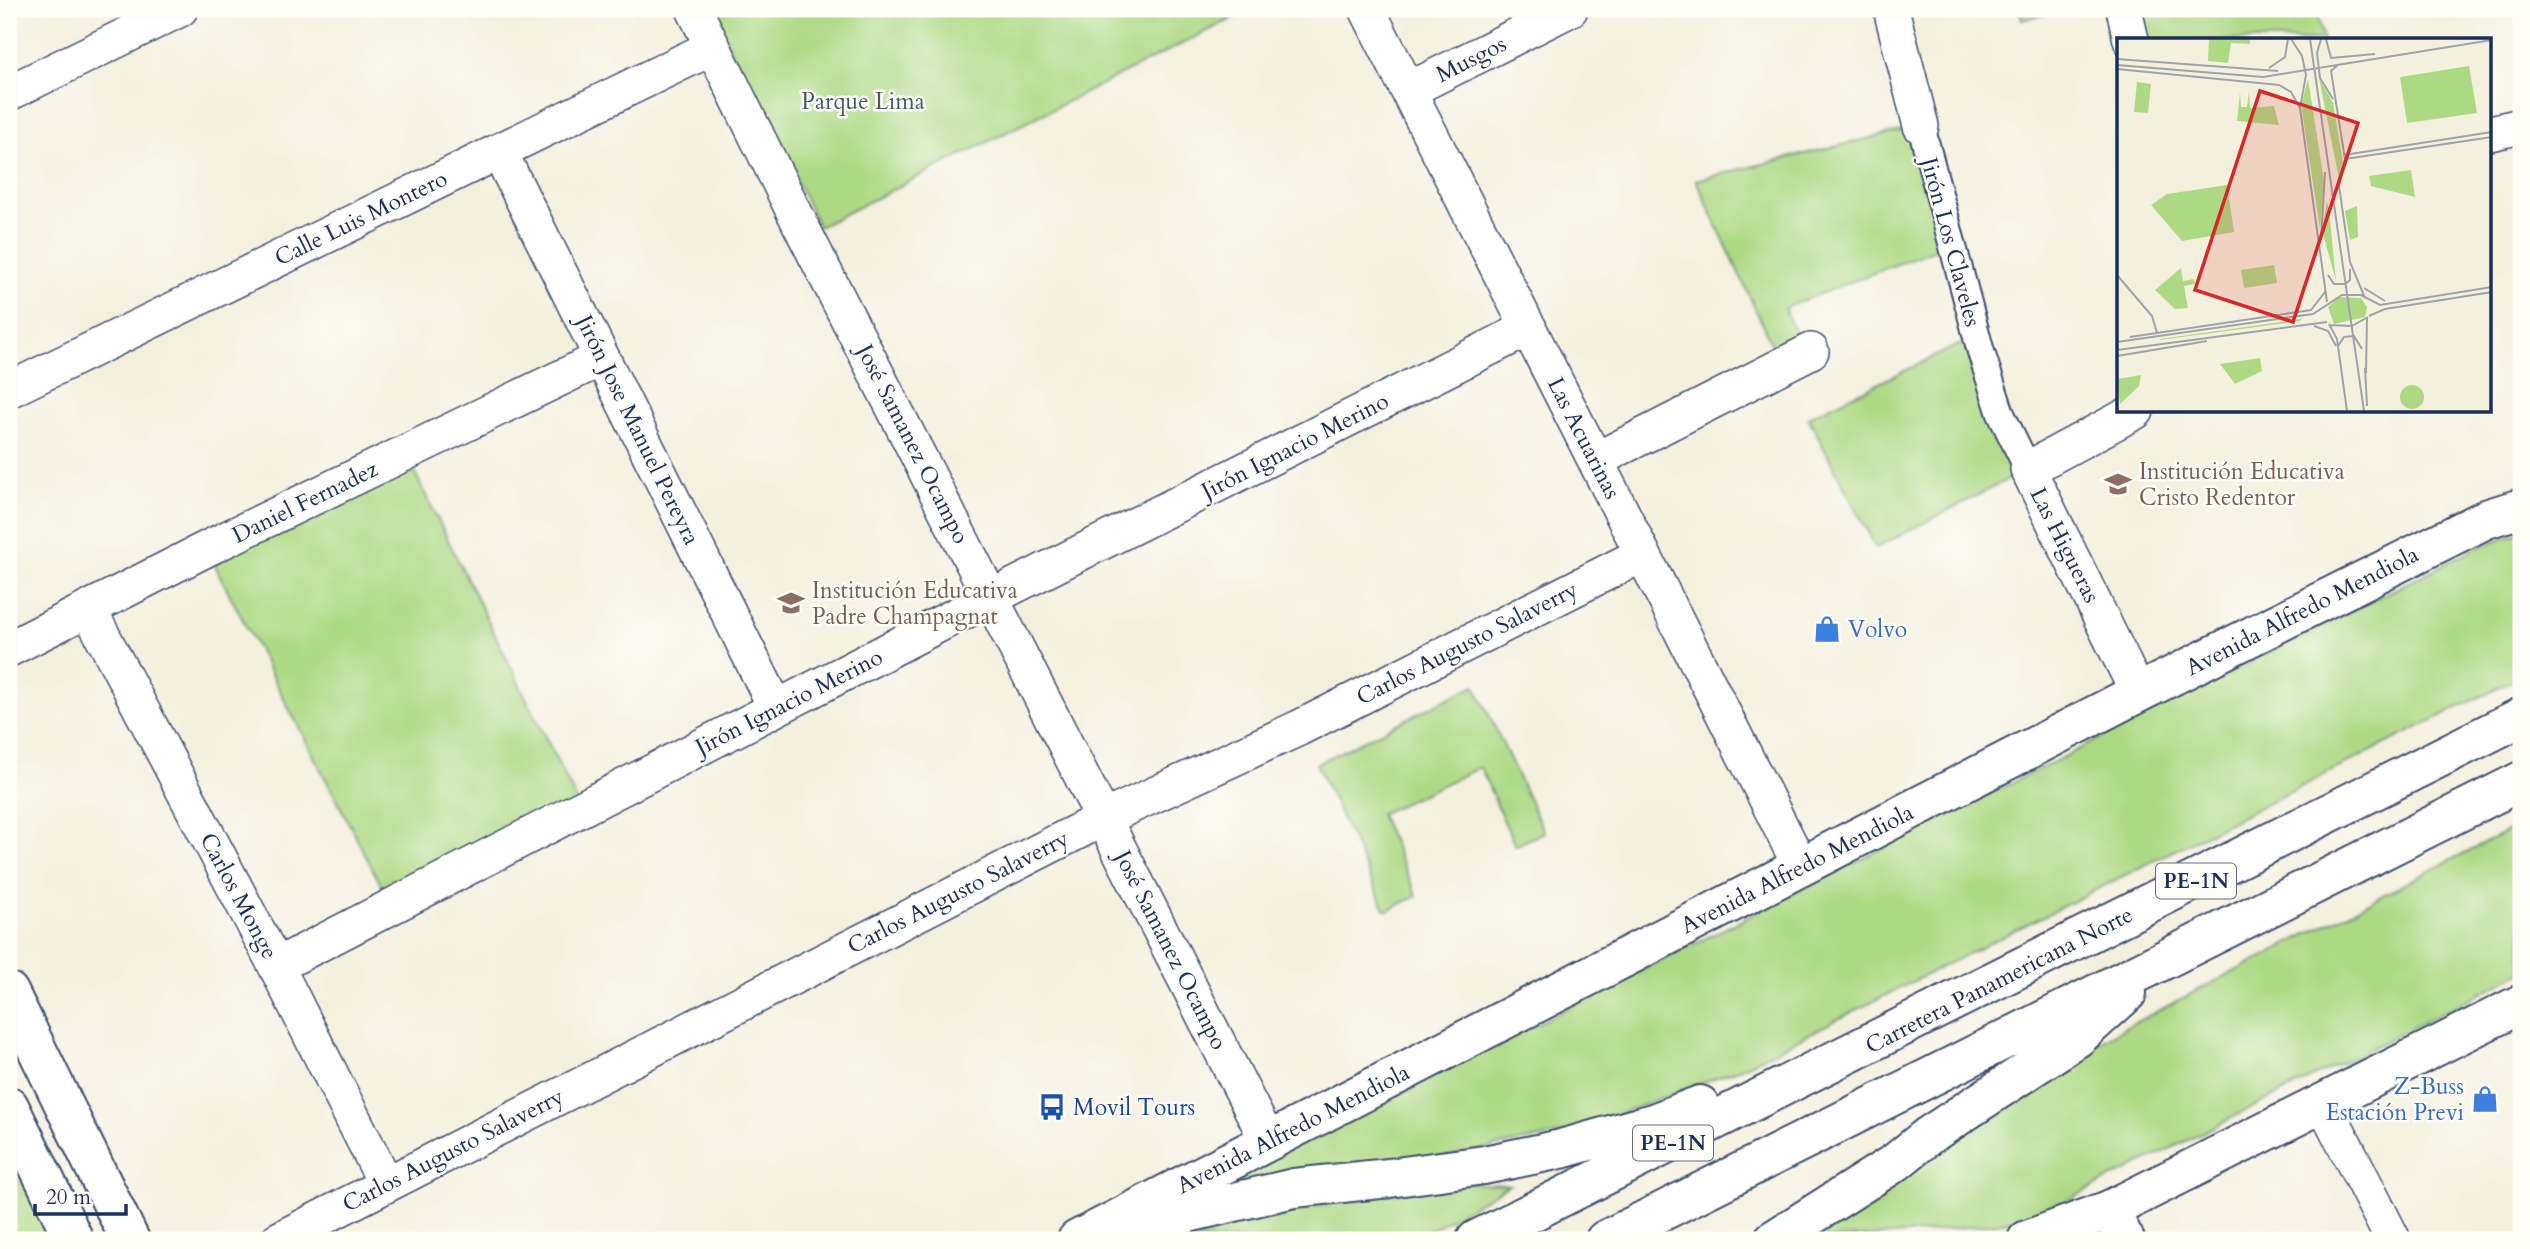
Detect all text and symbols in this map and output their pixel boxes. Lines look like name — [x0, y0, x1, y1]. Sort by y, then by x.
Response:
street label: Musgos — [1431, 28, 1511, 90]
inset map — [2117, 38, 2492, 413]
park label: Parque Lima — [801, 86, 925, 117]
street label: Jirón Los Claveles — [1913, 151, 1988, 330]
street label: Calle Luis Montero — [270, 163, 452, 273]
street label: Jirón Jose Manuel Pereyra — [568, 307, 707, 550]
street label: José Samanez Ocampo — [848, 336, 977, 549]
street label: Las Acuarinas — [1540, 372, 1628, 504]
street label: Jirón Ignacio Merino — [1193, 385, 1394, 508]
street label: Daniel Fernadez — [227, 453, 383, 551]
place label: Institución Educativa Cristo Redentor — [2139, 456, 2345, 513]
school or university icon: Institución Educativa Cristo Redentor — [2103, 469, 2133, 499]
street label: Las Higueras — [2023, 482, 2107, 608]
street label: Avenida Alfredo Mendiola — [2180, 539, 2424, 683]
street label: Carlos Augusto Salaverry — [1351, 574, 1583, 712]
place label: Institución Educativa Padre Champagnat — [812, 575, 1018, 632]
school or university icon: Institución Educativa Padre Champagnat — [776, 588, 806, 618]
shop icon: Volvo — [1812, 614, 1842, 644]
place label: Volvo — [1848, 614, 1907, 645]
street label: Jirón Ignacio Merino — [687, 641, 888, 764]
street label: Avenida Alfredo Mendiola — [1675, 797, 1919, 941]
street label: Carlos Augusto Salaverry — [842, 823, 1074, 961]
street label: Carlos Monge — [193, 828, 285, 964]
street label: José Samanez Ocampo — [1106, 842, 1235, 1055]
road number: PE-1N — [2156, 864, 2236, 898]
street label: Carretera Panamericana Norte — [1860, 899, 2138, 1061]
street label: Avenida Alfredo Mendiola — [1171, 1057, 1415, 1201]
place label: Z-Buss Estación Previ — [2326, 1071, 2464, 1128]
street label: Carlos Augusto Salaverry — [337, 1081, 569, 1219]
shop icon: Z-Buss Estación Previ — [2470, 1084, 2500, 1114]
bus stop icon: Movil Tours — [1037, 1092, 1067, 1122]
place label: Movil Tours — [1073, 1092, 1195, 1123]
road number: PE-1N — [1633, 1126, 1713, 1160]
scale bar — [35, 1172, 126, 1216]
text: 20 m — [46, 1183, 91, 1212]

